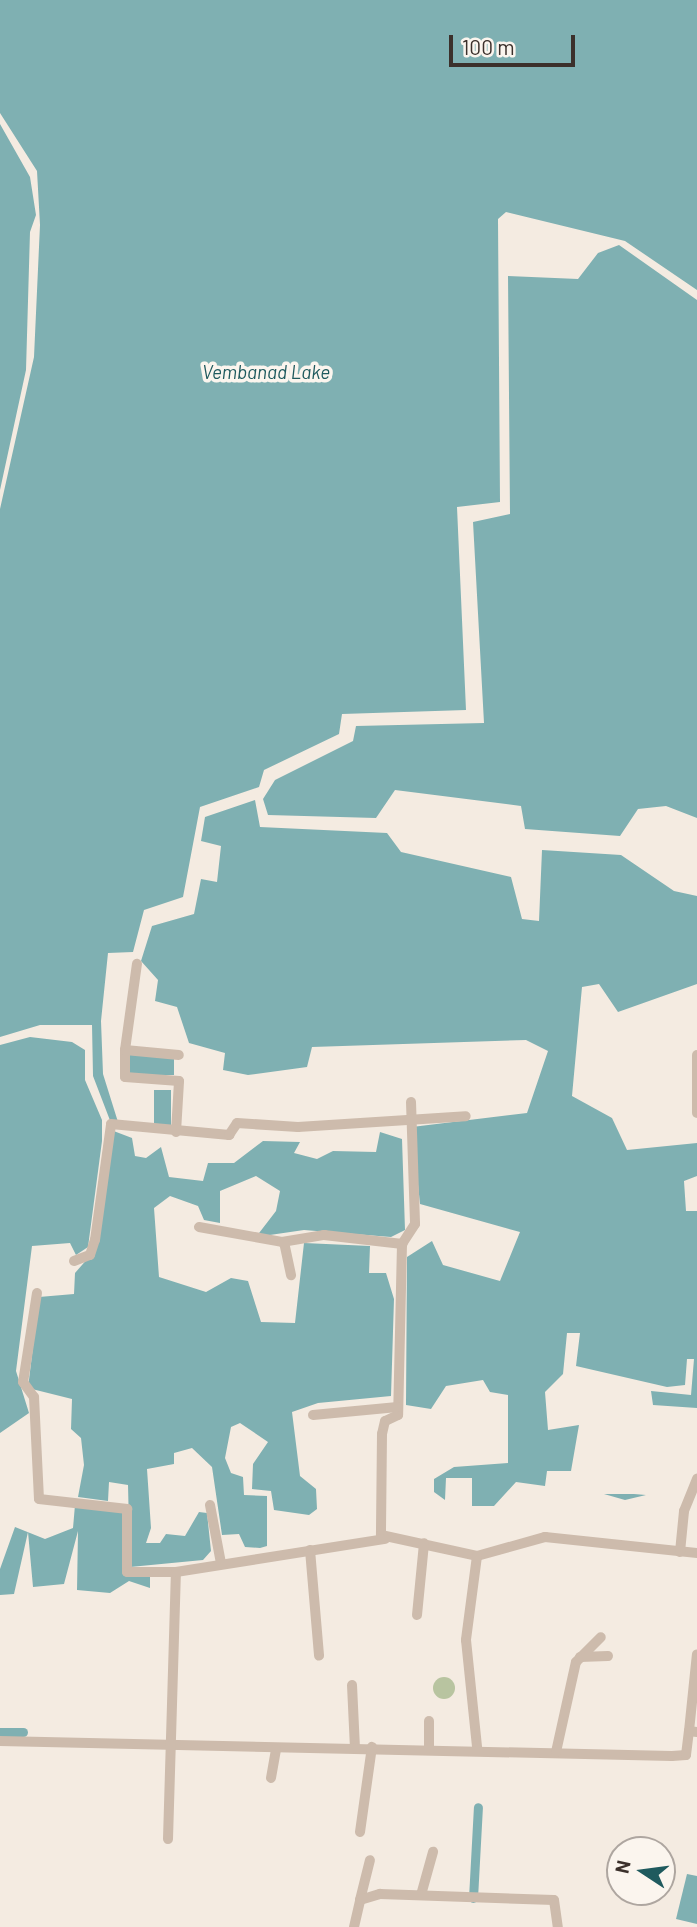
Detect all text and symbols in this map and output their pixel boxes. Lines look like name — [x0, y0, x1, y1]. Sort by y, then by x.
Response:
scale bar — [452, 21, 578, 65]
text: 100 m — [462, 34, 515, 59]
water label: Vembanad Lake — [202, 361, 330, 383]
north arrow — [606, 1836, 676, 1906]
text: N — [609, 1858, 635, 1875]

